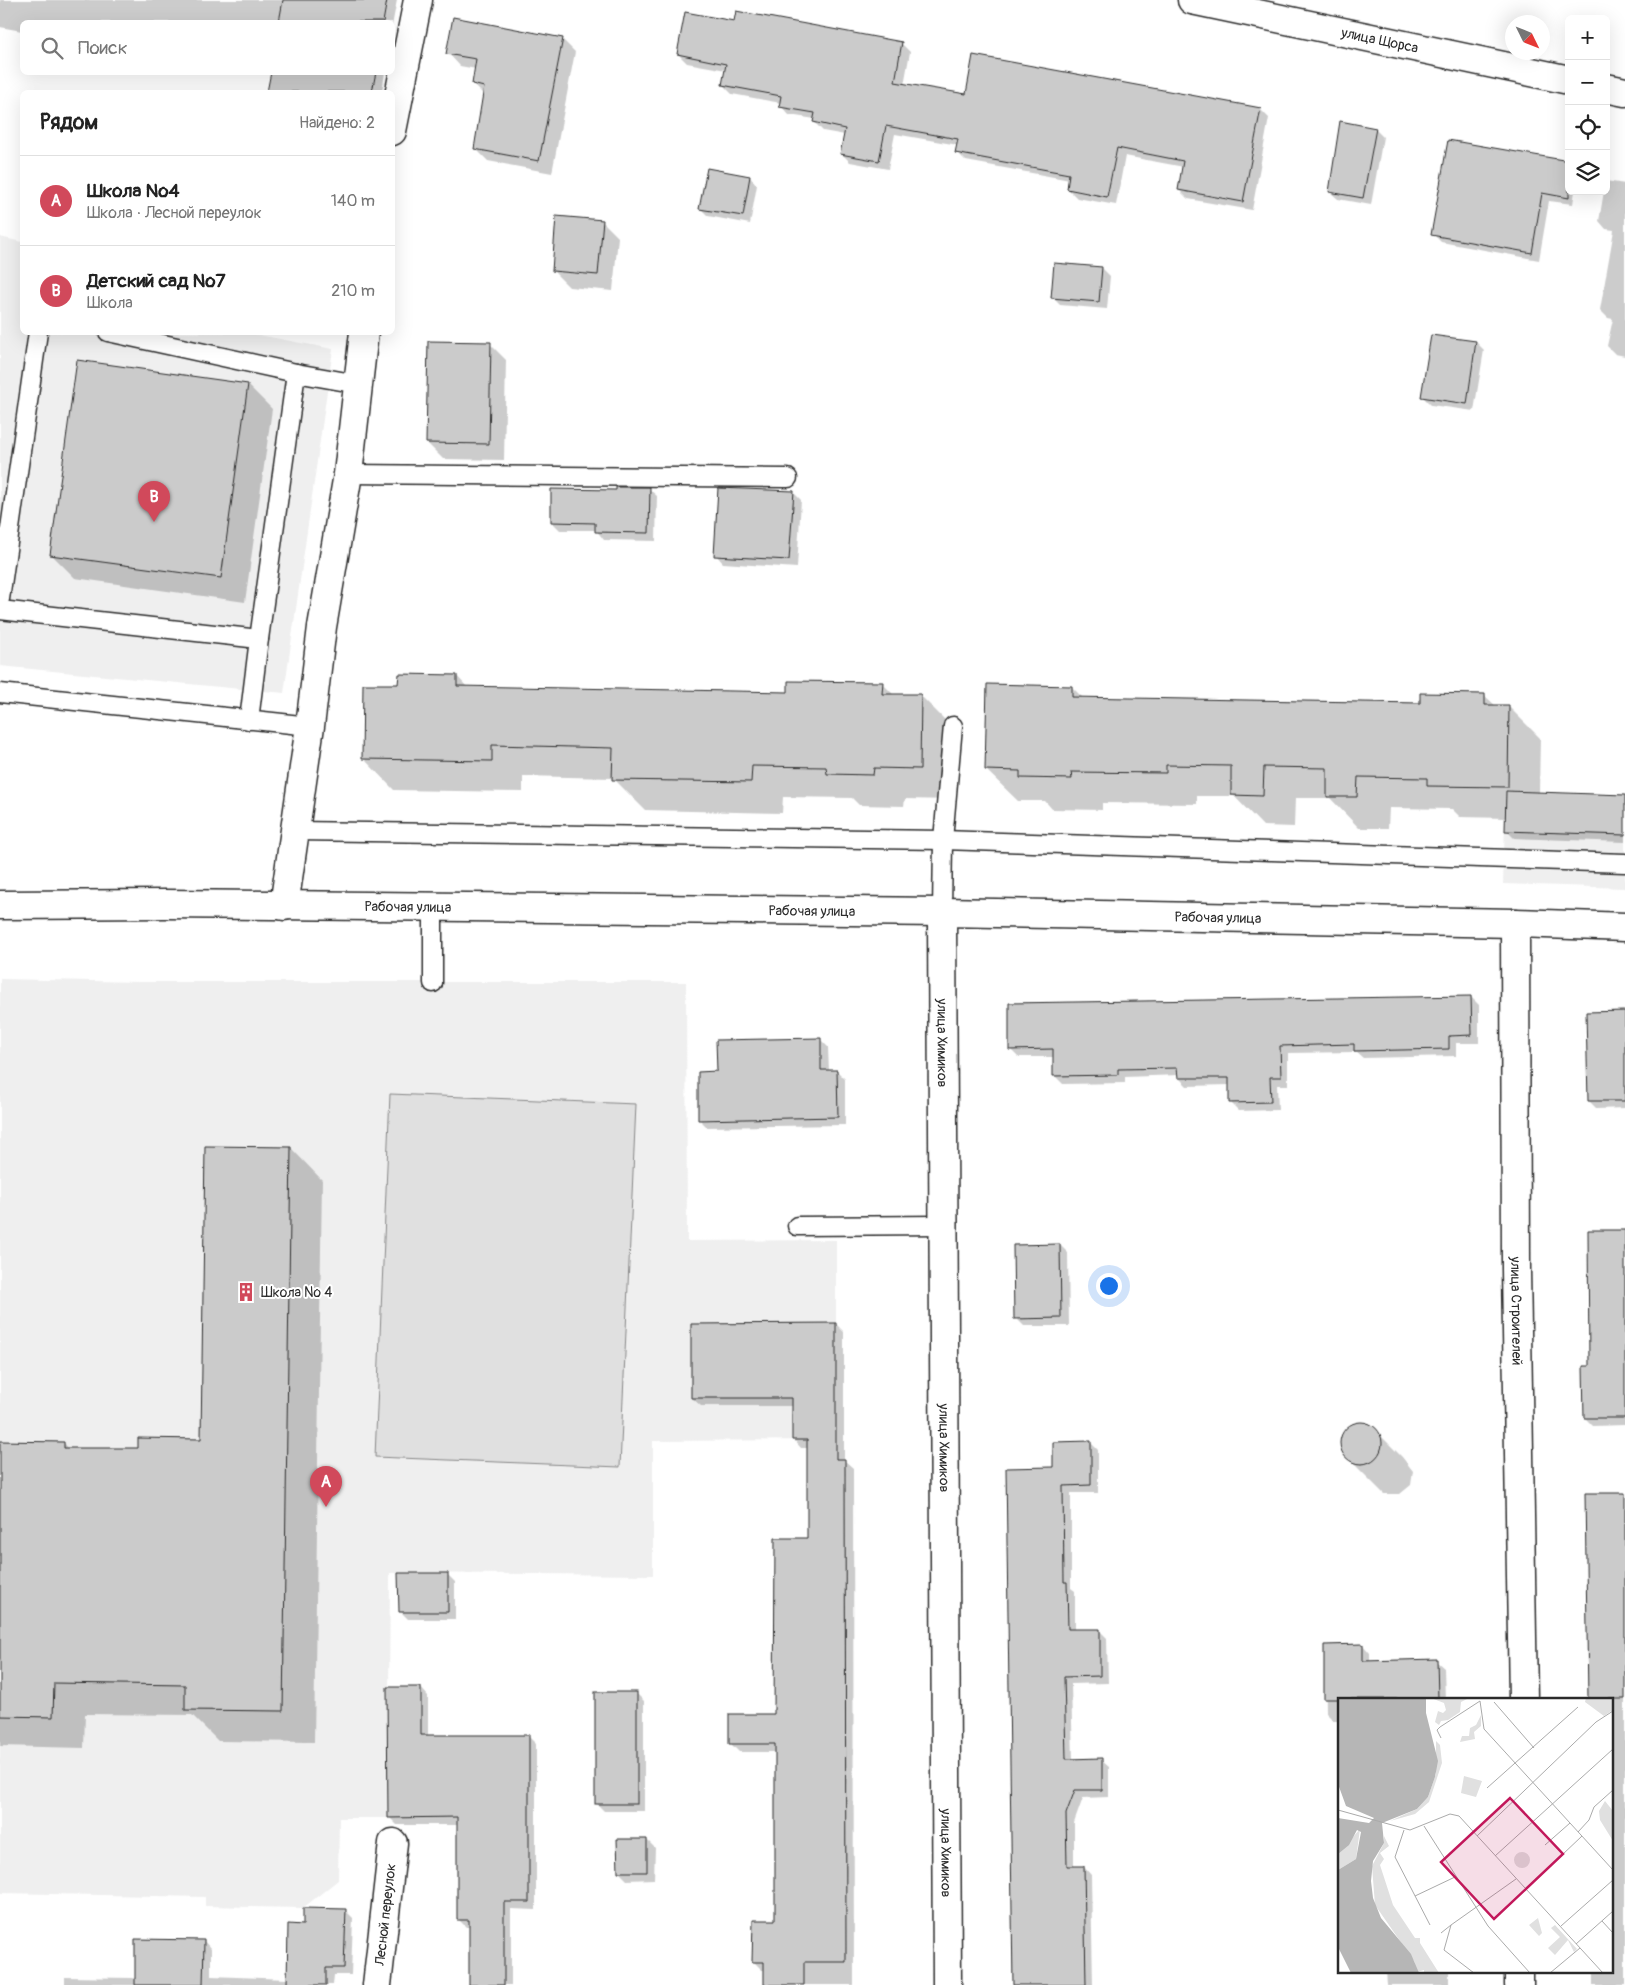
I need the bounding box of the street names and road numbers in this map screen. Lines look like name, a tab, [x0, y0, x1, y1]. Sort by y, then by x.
street label: улица Щорса	[1339, 24, 1420, 57]
street label: Рабочая улица	[365, 898, 451, 916]
street label: Рабочая улица	[768, 902, 855, 920]
street label: Рабочая улица	[1174, 908, 1261, 927]
street label: улица Химиков	[933, 998, 951, 1088]
street label: улица Строителей	[1507, 1256, 1526, 1366]
street label: улица Химиков	[935, 1403, 953, 1493]
street label: улица Химиков	[937, 1808, 955, 1898]
street label: Лесной переулок	[371, 1863, 400, 1967]

